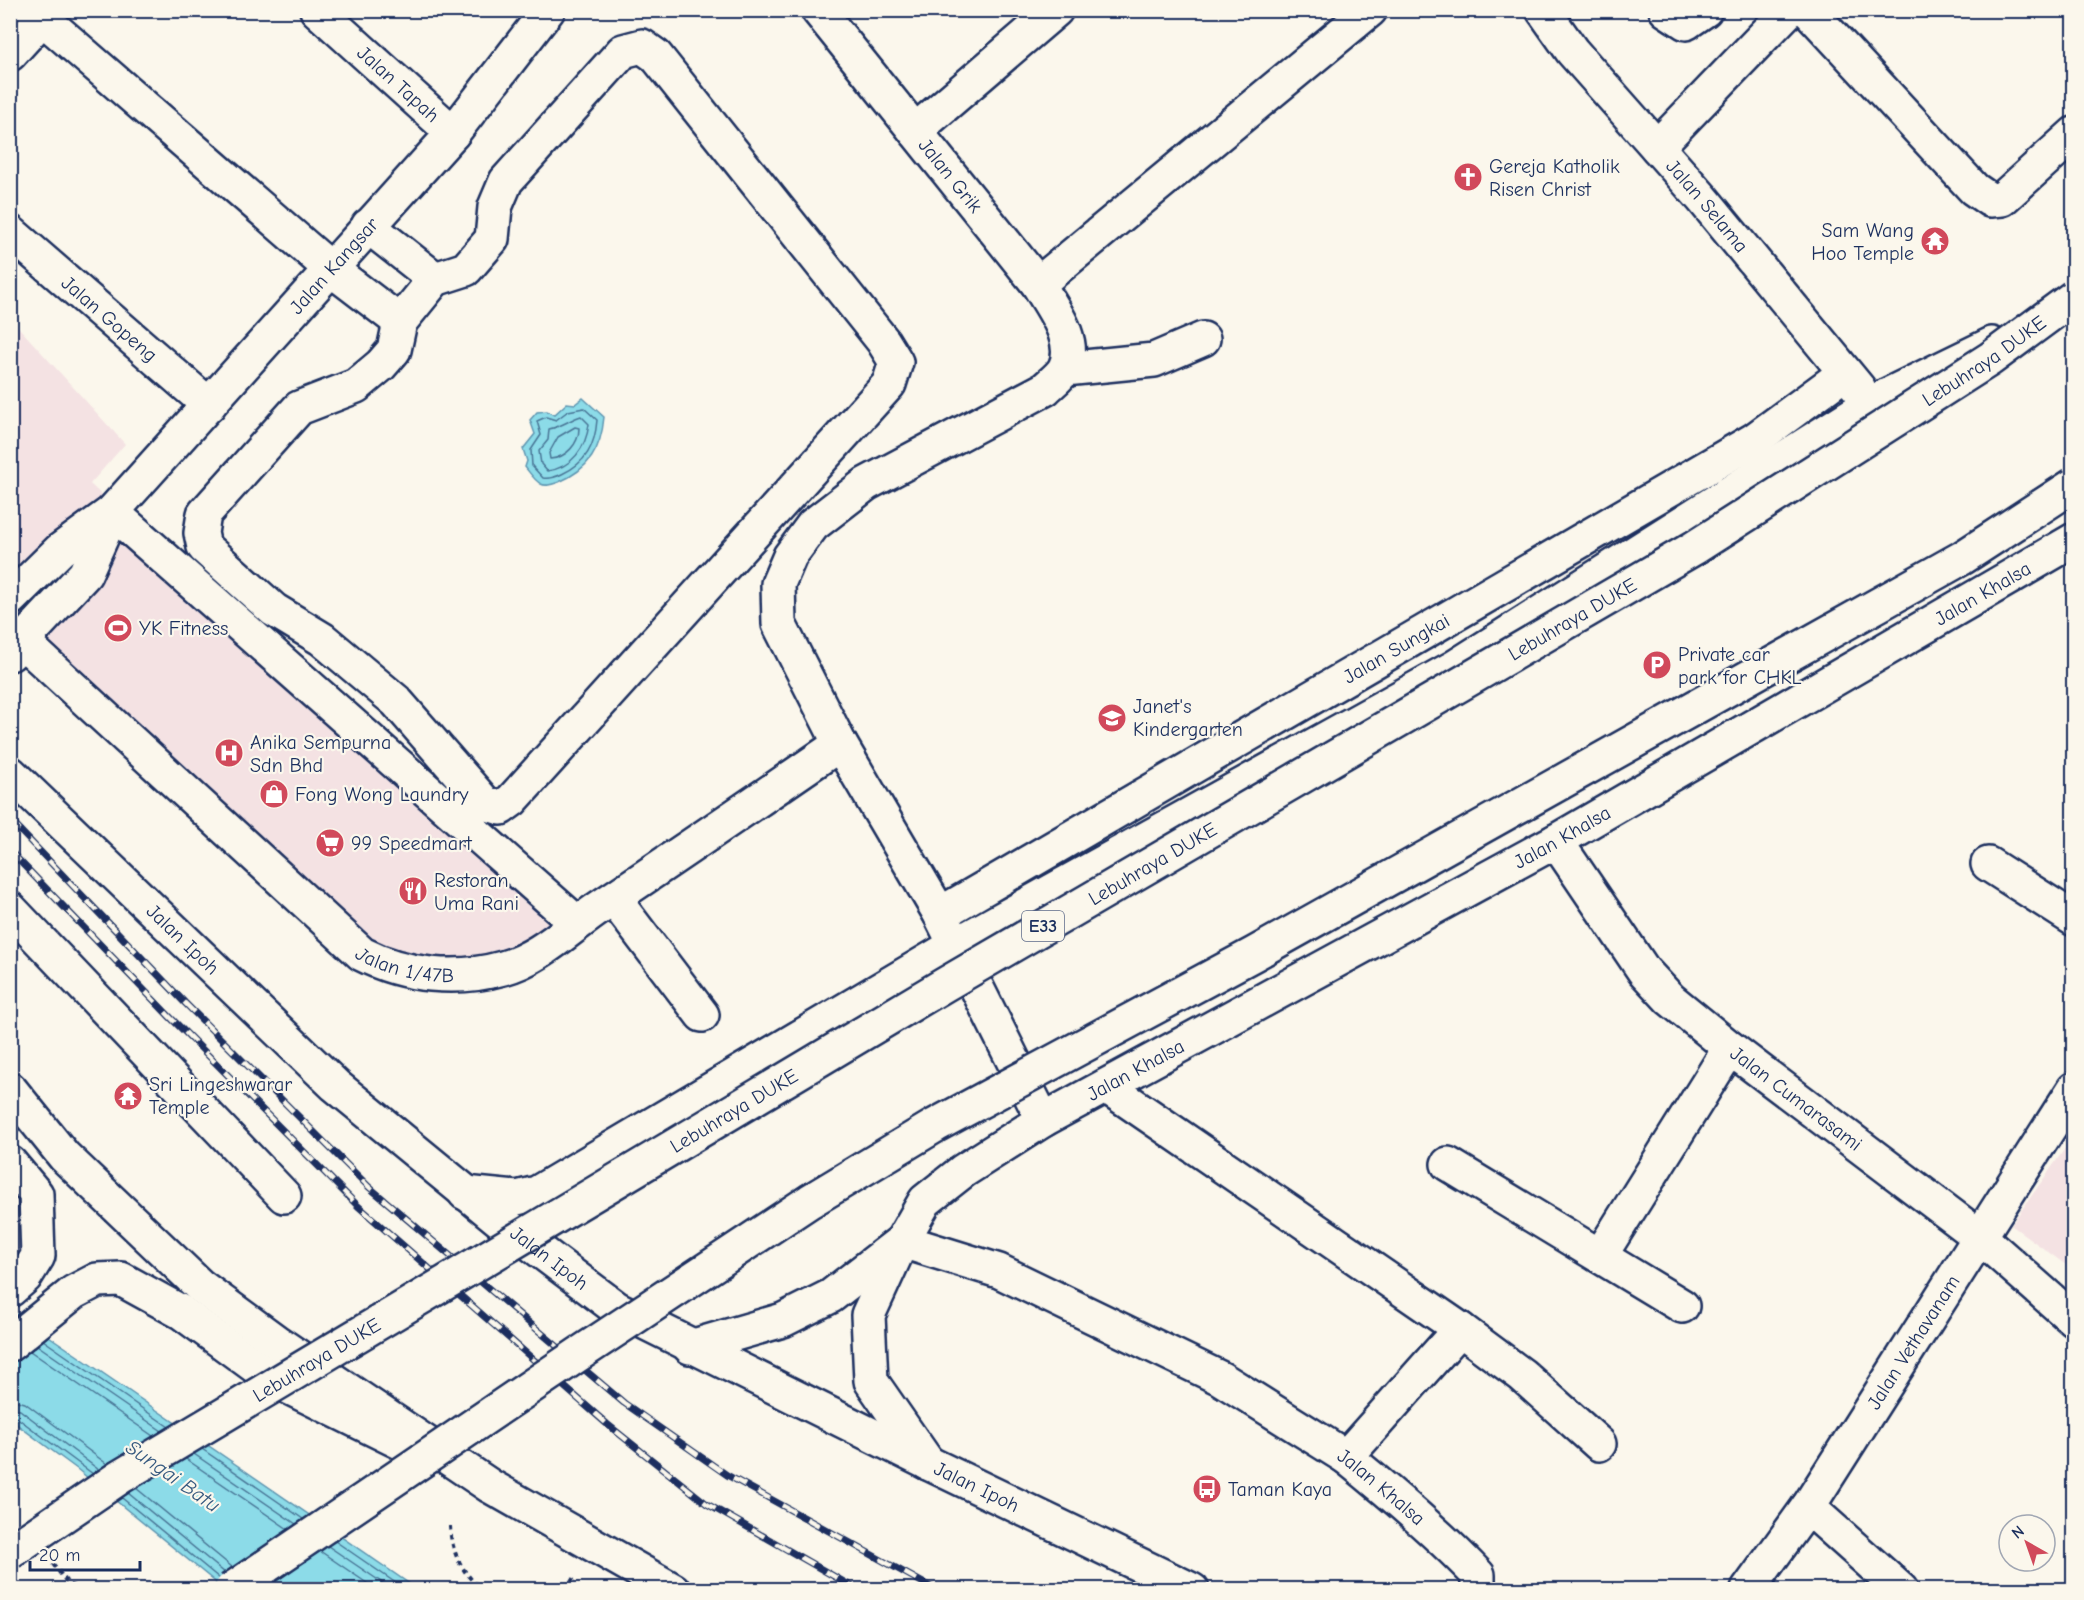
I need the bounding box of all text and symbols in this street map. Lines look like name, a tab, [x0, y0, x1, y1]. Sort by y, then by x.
street label: Jalan Tapah	[353, 41, 444, 127]
street label: Jalan Grik	[914, 134, 987, 218]
place label: Gereja Katholik Risen Christ	[1489, 155, 1620, 201]
street label: Jalan Selama	[1661, 155, 1753, 257]
church icon: Gereja Katholik Risen Christ	[1452, 161, 1484, 193]
street label: Jalan Kangsar	[285, 213, 383, 319]
place label: Sam Wang Hoo Temple	[1811, 219, 1914, 265]
temple icon: Sam Wang Hoo Temple	[1919, 225, 1951, 257]
street label: Jalan Gopeng	[57, 271, 162, 367]
street label: Lebuhraya DUKE	[1918, 311, 2050, 411]
street label: Jalan Khalsa	[1931, 557, 2035, 630]
street label: Lebuhraya DUKE	[1504, 573, 1641, 666]
street label: Jalan Sungkai	[1339, 609, 1454, 689]
sports icon: YK Fitness	[102, 612, 134, 644]
place label: YK Fitness	[139, 617, 228, 640]
place label: Private car park for CHKL	[1678, 643, 1802, 689]
parking icon: Private car park for CHKL	[1641, 649, 1673, 681]
place label: Janet's Kindergarten	[1133, 695, 1243, 741]
school or university icon: Janet's Kindergarten	[1096, 702, 1128, 734]
place label: Anika Sempurna Sdn Bhd	[250, 731, 391, 777]
hospital icon: Anika Sempurna Sdn Bhd	[213, 737, 245, 769]
shop icon: Fong Wong Laundry	[258, 778, 290, 810]
place label: Fong Wong Laundry	[295, 783, 469, 806]
street label: Jalan Khalsa	[1510, 801, 1615, 874]
street label: Lebuhraya DUKE	[1084, 818, 1221, 910]
supermarket icon: 99 Speedmart	[314, 827, 346, 859]
place label: 99 Speedmart	[351, 832, 473, 855]
place label: Restoran Uma Rani	[434, 869, 519, 915]
restaurant icon: Restoran Uma Rani	[397, 875, 429, 907]
street label: Jalan Ipoh	[142, 900, 224, 980]
road number: E33	[1022, 911, 1064, 941]
street label: Jalan 1/47B	[350, 943, 454, 987]
street label: Jalan Khalsa	[1083, 1034, 1188, 1106]
street label: Jalan Cumarasami	[1726, 1042, 1866, 1156]
street label: Lebuhraya DUKE	[666, 1064, 802, 1158]
place label: Sri Lingeshwarar Temple	[149, 1073, 292, 1119]
temple icon: Sri Lingeshwarar Temple	[112, 1080, 144, 1112]
street label: Jalan Ipoh	[506, 1221, 593, 1295]
street label: Jalan Vethavanam	[1862, 1271, 1965, 1414]
street label: Lebuhraya DUKE	[249, 1313, 385, 1407]
water label: Sungai Batu	[121, 1435, 225, 1517]
street label: Jalan Khalsa	[1333, 1444, 1430, 1530]
street label: Jalan Ipoh	[930, 1457, 1023, 1517]
bus stop icon: Taman Kaya	[1191, 1473, 1223, 1505]
place label: Taman Kaya	[1228, 1478, 1332, 1501]
north arrow	[1997, 1513, 2057, 1573]
text: N	[2008, 1522, 2028, 1543]
scale bar	[30, 1534, 140, 1572]
text: 20 m	[39, 1545, 80, 1566]

